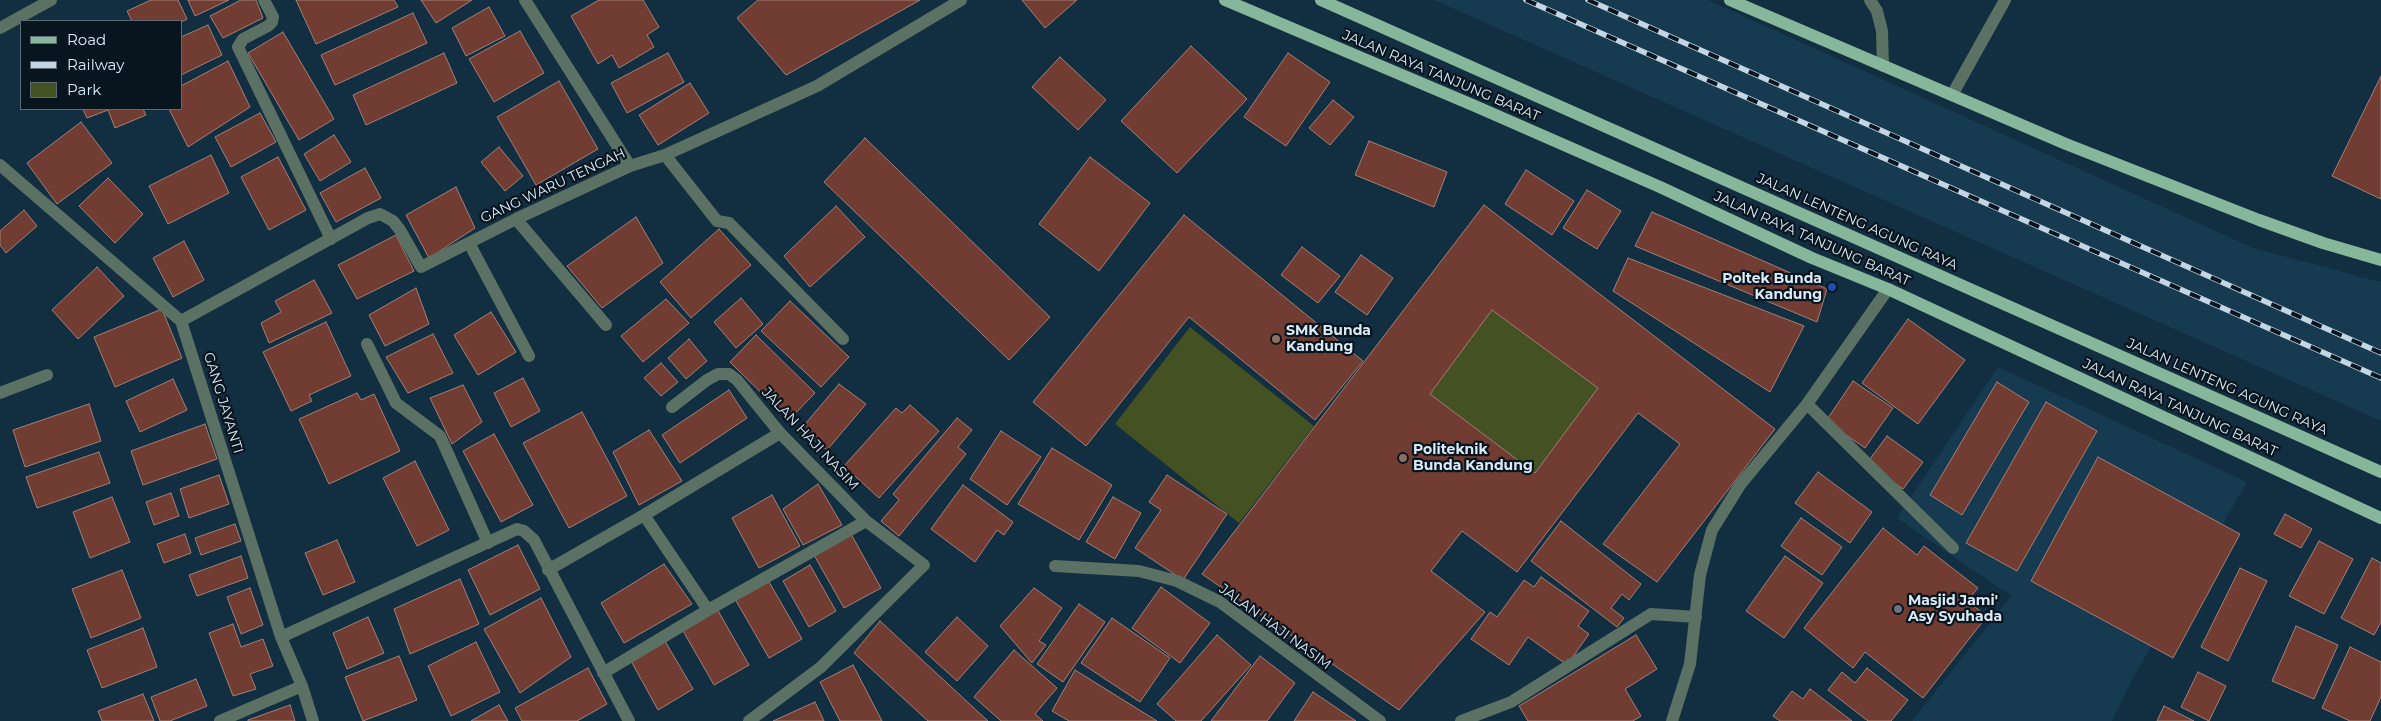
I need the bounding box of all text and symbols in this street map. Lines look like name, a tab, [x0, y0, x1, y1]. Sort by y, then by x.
legend	[20, 20, 182, 110]
street label: JALAN RAYA TANJUNG BARAT	[1340, 27, 1542, 125]
text: Road	[67, 30, 106, 49]
text: Railway	[67, 55, 124, 74]
text: Park	[67, 80, 101, 99]
street label: GANG WARU TENGAH	[478, 145, 628, 227]
street label: JALAN LENTENG AGUNG RAYA	[1754, 170, 1960, 274]
street label: JALAN RAYA TANJUNG BARAT	[1711, 188, 1913, 290]
place label: Poltek Bunda Kandung	[1722, 271, 1822, 304]
marker: Poltek Bunda Kandung	[1826, 281, 1838, 293]
place label: SMK Bunda Kandung	[1286, 323, 1371, 356]
marker: SMK Bunda Kandung	[1270, 333, 1282, 345]
street label: JALAN LENTENG AGUNG RAYA	[2124, 335, 2330, 439]
street label: GANG JAYANTI	[200, 350, 246, 456]
street label: JALAN RAYA TANJUNG BARAT	[2080, 355, 2280, 461]
street label: JALAN HAJI NASIM	[758, 384, 862, 494]
place label: Politeknik Bunda Kandung	[1413, 442, 1533, 474]
marker: Politeknik Bunda Kandung	[1397, 452, 1409, 464]
street label: JALAN HAJI NASIM	[1216, 581, 1334, 673]
place label: Masjid Jami' Asy Syuhada	[1908, 593, 2002, 626]
marker: Masjid Jami' Asy Syuhada	[1892, 603, 1904, 615]

